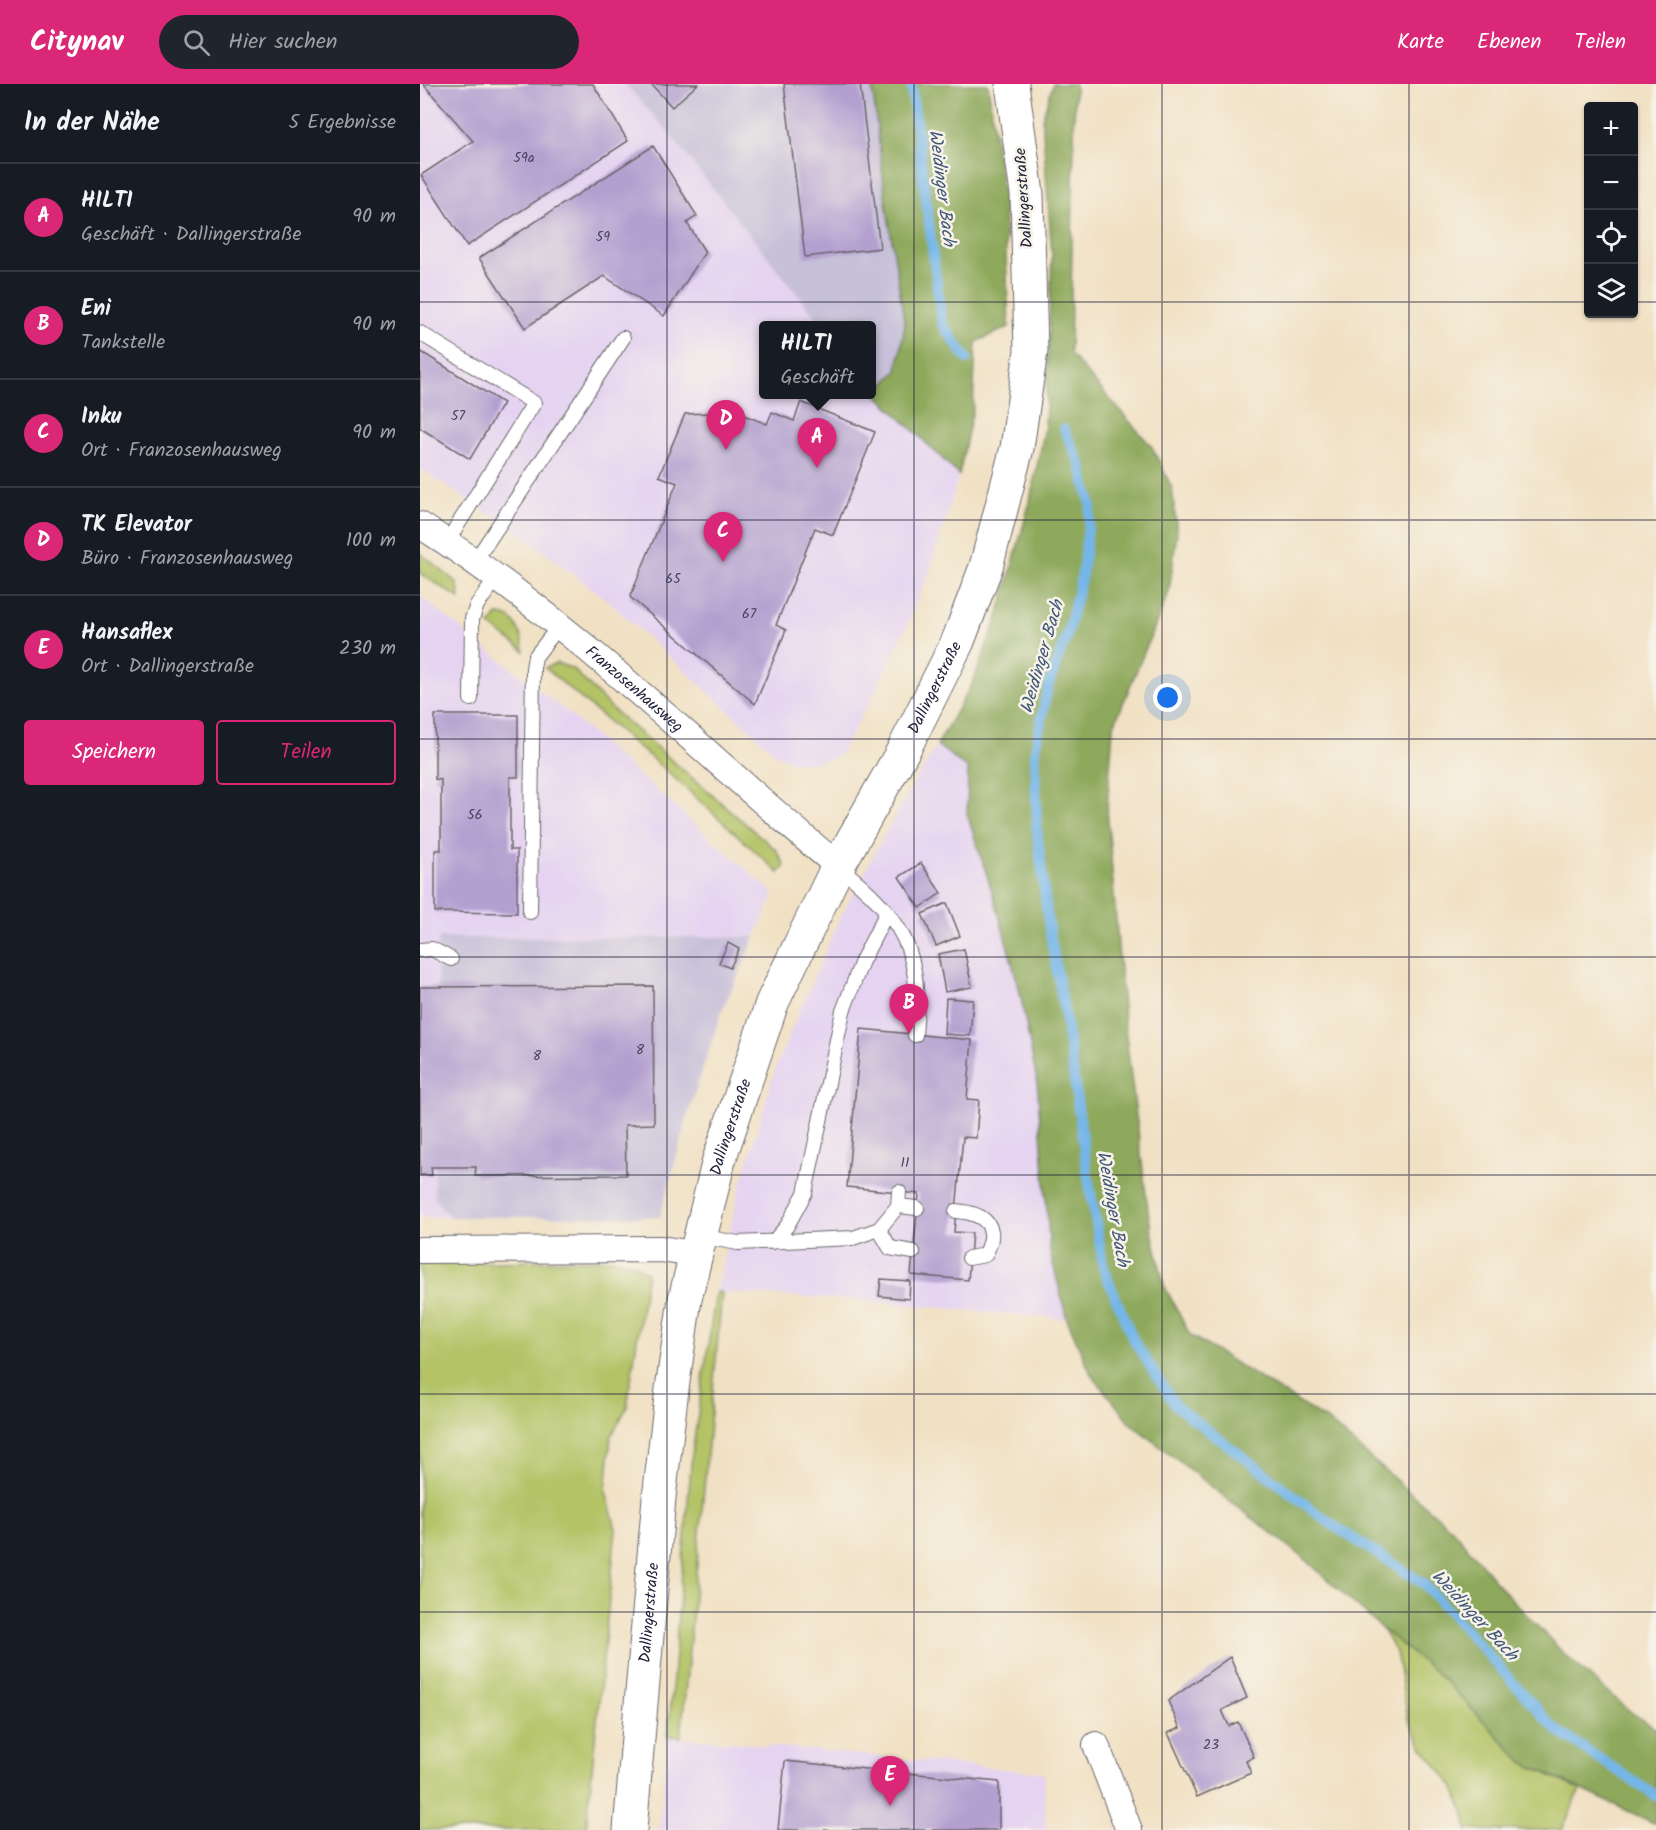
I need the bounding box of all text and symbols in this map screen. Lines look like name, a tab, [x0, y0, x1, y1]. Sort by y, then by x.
search box	[159, 15, 579, 69]
text: Citynav	[30, 20, 123, 65]
text: Hier suchen	[228, 25, 338, 60]
icon: search	[180, 26, 213, 59]
text: Karte	[1397, 26, 1444, 59]
text: Ebenen	[1477, 26, 1542, 59]
text: Teilen	[1575, 26, 1626, 59]
text: In der Nähe	[24, 102, 160, 144]
map controls	[1584, 102, 1638, 318]
button: +	[1584, 102, 1638, 156]
text: 5 Ergebnisse	[288, 107, 396, 139]
water label: Weidinger Bach	[919, 128, 963, 249]
house number: 59a	[514, 147, 534, 169]
street label: Dallingerstraße	[1008, 147, 1040, 249]
button: −	[1584, 156, 1638, 210]
text: HILTI	[81, 184, 133, 219]
text: A	[37, 201, 50, 233]
text: 90 m	[352, 201, 396, 233]
button: locate	[1584, 210, 1638, 264]
text: Geschäft · Dallingerstraße	[81, 219, 301, 251]
house number: 59	[596, 226, 610, 248]
button: layers	[1584, 264, 1638, 318]
text: Eni	[81, 292, 111, 327]
text: B	[37, 309, 50, 341]
text: 90 m	[352, 309, 396, 341]
popup	[759, 321, 876, 399]
text: Tankstelle	[81, 327, 165, 359]
text: HILTI	[780, 327, 832, 362]
text: Geschäft	[780, 362, 855, 394]
text: Inku	[81, 400, 122, 435]
pin: D	[706, 400, 746, 450]
house number: 57	[451, 405, 466, 427]
text: C	[37, 417, 50, 449]
text: 90 m	[352, 417, 396, 449]
pin: A	[798, 418, 836, 468]
text: Ort · Franzosenhausweg	[81, 435, 282, 467]
text: TK Elevator	[81, 508, 192, 543]
pin: C	[704, 512, 742, 562]
text: D	[37, 525, 50, 557]
text: 100 m	[346, 525, 396, 557]
text: Büro · Franzosenhausweg	[81, 543, 293, 575]
house number: 65	[665, 568, 682, 590]
water label: Weidinger Bach	[1013, 596, 1073, 717]
house number: 67	[742, 603, 757, 625]
text: Hansaflex	[81, 616, 173, 651]
text: E	[38, 633, 49, 665]
text: 230 m	[339, 633, 396, 665]
street label: Dallingerstraße	[901, 637, 968, 738]
street label: Franzosenhausweg	[580, 639, 689, 738]
text: Ort · Dallingerstraße	[81, 651, 254, 683]
your location	[1153, 683, 1182, 712]
button: Speichern	[24, 720, 204, 785]
button: Teilen	[216, 720, 396, 785]
house number: 56	[467, 804, 483, 826]
pin: B	[890, 984, 928, 1034]
house number: 8	[636, 1039, 645, 1061]
house number: 8	[533, 1045, 542, 1067]
street label: Dallingerstraße	[703, 1075, 758, 1178]
water label: Weidinger Bach	[1088, 1149, 1137, 1270]
house number: 11	[901, 1152, 909, 1174]
street label: Dallingerstraße	[632, 1562, 666, 1664]
water label: Weidinger Bach	[1424, 1563, 1525, 1670]
house number: 23	[1203, 1734, 1219, 1756]
pin: E	[870, 1756, 910, 1806]

